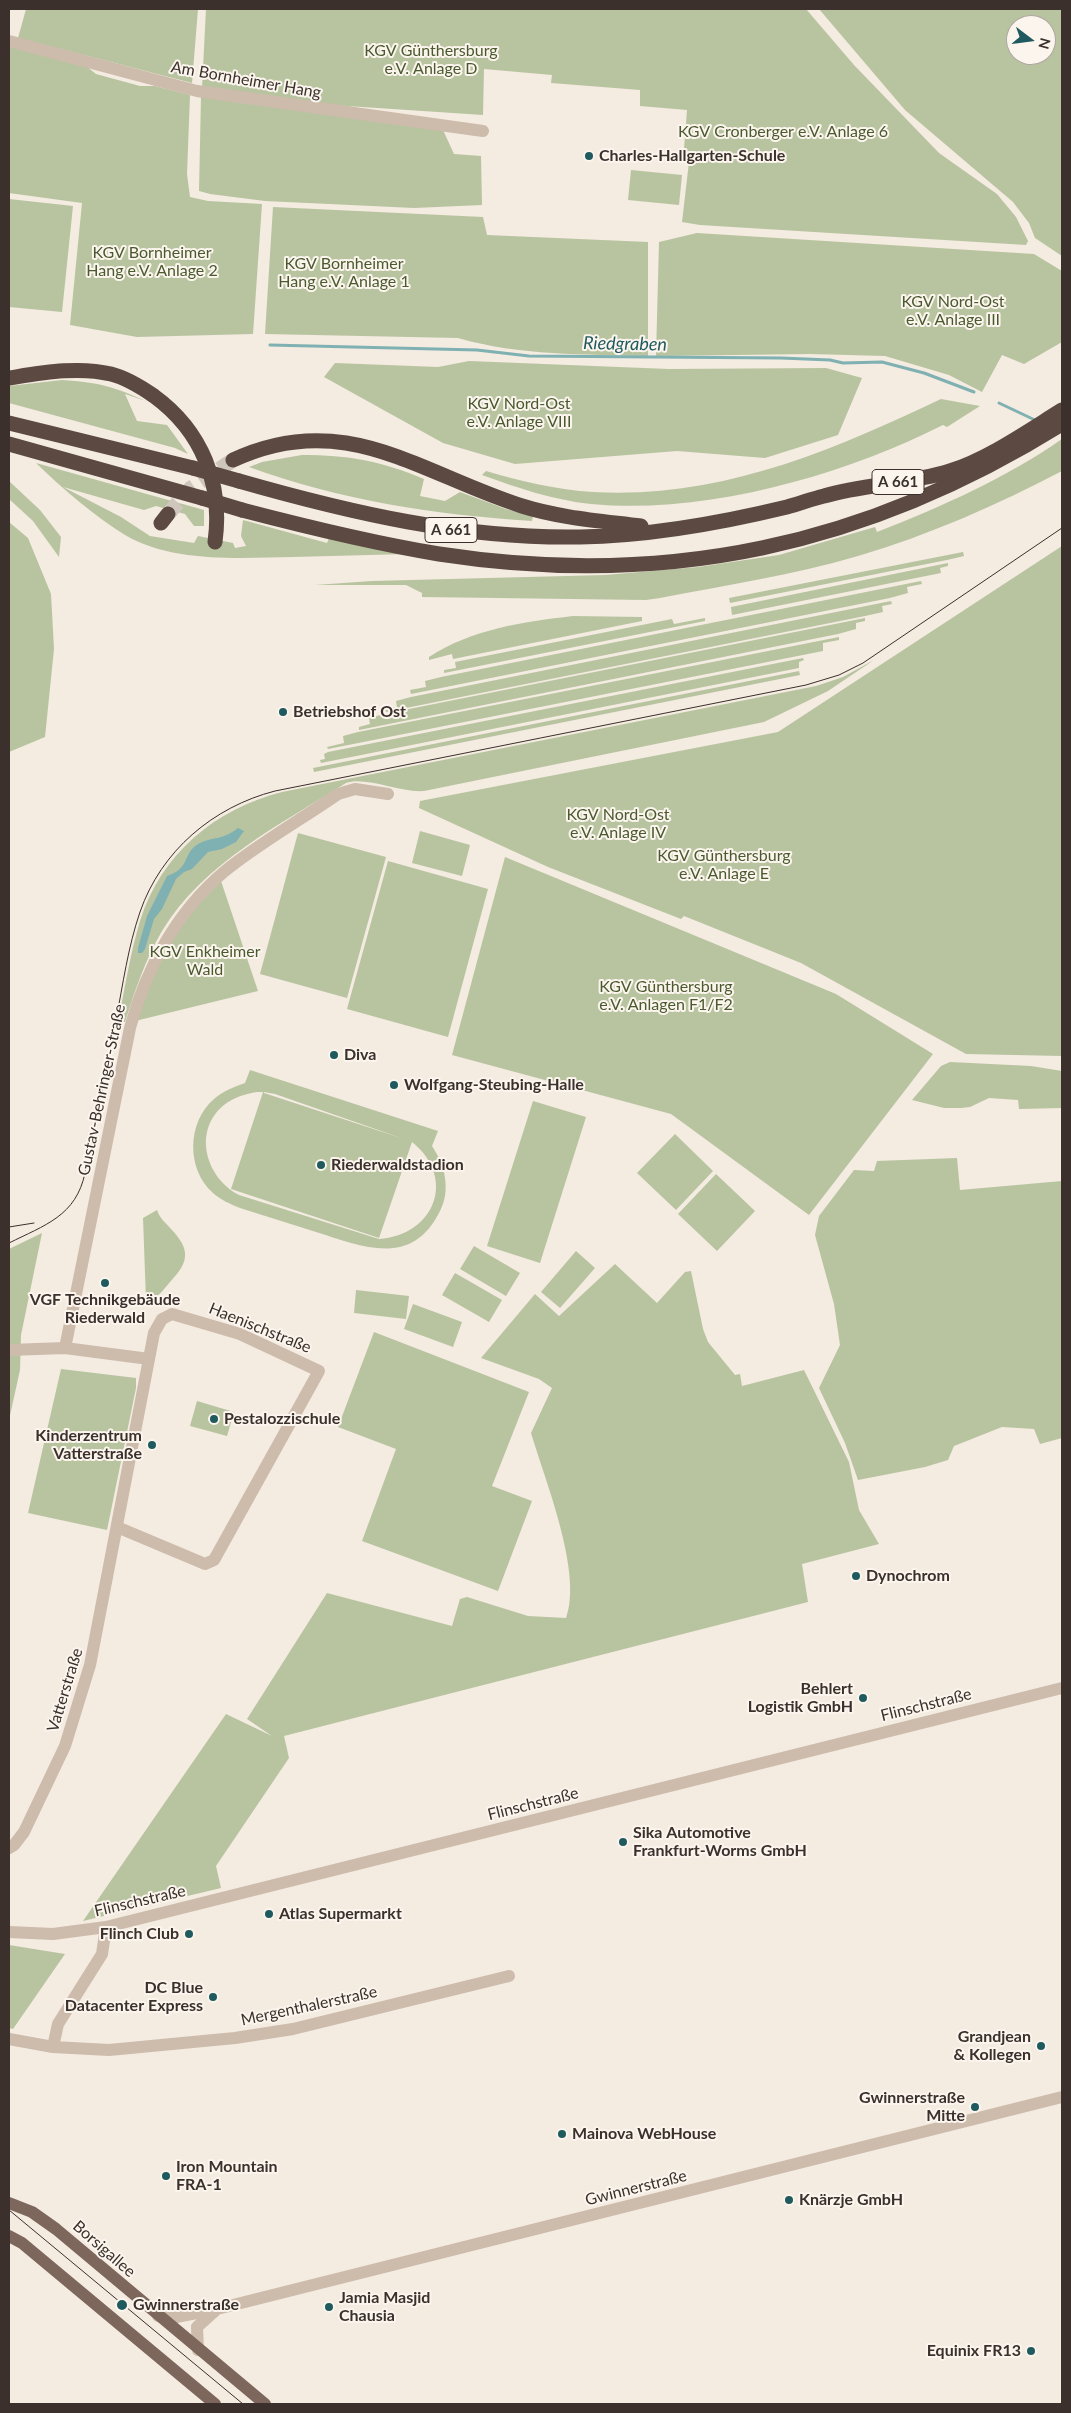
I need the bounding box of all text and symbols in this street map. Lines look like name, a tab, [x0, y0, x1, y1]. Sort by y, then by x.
north arrow	[1006, 15, 1056, 65]
text: N	[1035, 36, 1055, 51]
park label: KGV Günthersburg e.V. Anlage D	[364, 41, 498, 79]
street label: Am Bornheimer Hang	[169, 57, 323, 103]
park label: KGV Cronberger e.V. Anlage 6	[678, 122, 888, 142]
place label: Charles-Hallgarten-Schule	[599, 146, 785, 166]
marker: Charles-Hallgarten-Schule	[583, 150, 595, 162]
park label: KGV Bornheimer Hang e.V. Anlage 2	[86, 243, 218, 281]
park label: KGV Bornheimer Hang e.V. Anlage 1	[278, 254, 410, 292]
park label: KGV Nord-Ost e.V. Anlage III	[901, 292, 1005, 330]
water label: Riedgraben	[583, 332, 667, 356]
park label: KGV Nord-Ost e.V. Anlage VIII	[466, 394, 572, 432]
road number: A 661	[872, 470, 924, 494]
road number: A 661	[425, 518, 477, 542]
place label: Betriebshof Ost	[293, 702, 406, 722]
marker: Betriebshof Ost	[277, 706, 289, 718]
park label: KGV Nord-Ost e.V. Anlage IV	[566, 805, 670, 843]
park label: KGV Günthersburg e.V. Anlage E	[657, 846, 791, 884]
park label: KGV Enkheimer Wald	[149, 942, 261, 980]
park label: KGV Günthersburg e.V. Anlagen F1/F2	[599, 977, 733, 1015]
street label: Gustav-Behringer-Straße	[74, 1003, 130, 1177]
place label: Diva	[344, 1045, 376, 1065]
marker: Diva	[328, 1049, 340, 1061]
place label: Wolfgang-Steubing-Halle	[404, 1075, 584, 1095]
marker: Wolfgang-Steubing-Halle	[388, 1079, 400, 1091]
place label: Riederwaldstadion	[331, 1155, 464, 1175]
marker: Riederwaldstadion	[315, 1159, 327, 1171]
marker: VGF Technikgebäude Riederwald	[99, 1277, 111, 1289]
place label: VGF Technikgebäude Riederwald	[30, 1290, 180, 1328]
street label: Haenischstraße	[206, 1299, 314, 1357]
place label: Pestalozzischule	[224, 1409, 340, 1429]
marker: Pestalozzischule	[208, 1413, 220, 1425]
place label: Kinderzentrum Vatterstraße	[35, 1426, 142, 1464]
marker: Kinderzentrum Vatterstraße	[146, 1439, 158, 1451]
place label: Dynochrom	[866, 1566, 950, 1586]
marker: Dynochrom	[850, 1570, 862, 1582]
street label: Vatterstraße	[43, 1646, 87, 1734]
place label: Behlert Logistik GmbH	[748, 1679, 853, 1717]
street label: Flinschstraße	[879, 1684, 973, 1726]
marker: Behlert Logistik GmbH	[857, 1692, 869, 1704]
street label: Flinschstraße	[486, 1783, 580, 1825]
place label: Sika Automotive Frankfurt-Worms GmbH	[633, 1823, 807, 1861]
marker: Sika Automotive Frankfurt-Worms GmbH	[617, 1836, 629, 1848]
street label: Flinschstraße	[93, 1881, 187, 1921]
place label: Atlas Supermarkt	[279, 1904, 402, 1924]
marker: Atlas Supermarkt	[263, 1908, 275, 1920]
place label: Flinch Club	[100, 1924, 179, 1944]
marker: Flinch Club	[183, 1928, 195, 1940]
place label: DC Blue Datacenter Express	[65, 1978, 203, 2016]
street label: Mergenthalerstraße	[239, 1982, 379, 2030]
marker: DC Blue Datacenter Express	[207, 1991, 219, 2003]
place label: Grandjean & Kollegen	[954, 2027, 1031, 2065]
marker: Grandjean & Kollegen	[1035, 2040, 1047, 2052]
place label: Gwinnerstraße Mitte	[859, 2088, 965, 2126]
marker: Gwinnerstraße Mitte	[969, 2101, 981, 2113]
place label: Mainova WebHouse	[572, 2124, 716, 2144]
marker: Mainova WebHouse	[556, 2128, 568, 2140]
place label: Iron Mountain FRA-1	[176, 2157, 278, 2195]
street label: Gwinnerstraße	[583, 2166, 689, 2210]
marker: Iron Mountain FRA-1	[160, 2170, 172, 2182]
place label: Knärzje GmbH	[799, 2190, 903, 2210]
marker: Knärzje GmbH	[783, 2194, 795, 2206]
street label: Borsigallee	[69, 2217, 139, 2281]
place label: Jamia Masjid Chausia	[339, 2288, 430, 2326]
place label: Gwinnerstraße	[133, 2295, 239, 2315]
marker: Gwinnerstraße	[115, 2298, 129, 2312]
marker: Jamia Masjid Chausia	[323, 2301, 335, 2313]
place label: Equinix FR13	[927, 2341, 1021, 2361]
marker: Equinix FR13	[1025, 2345, 1037, 2357]

